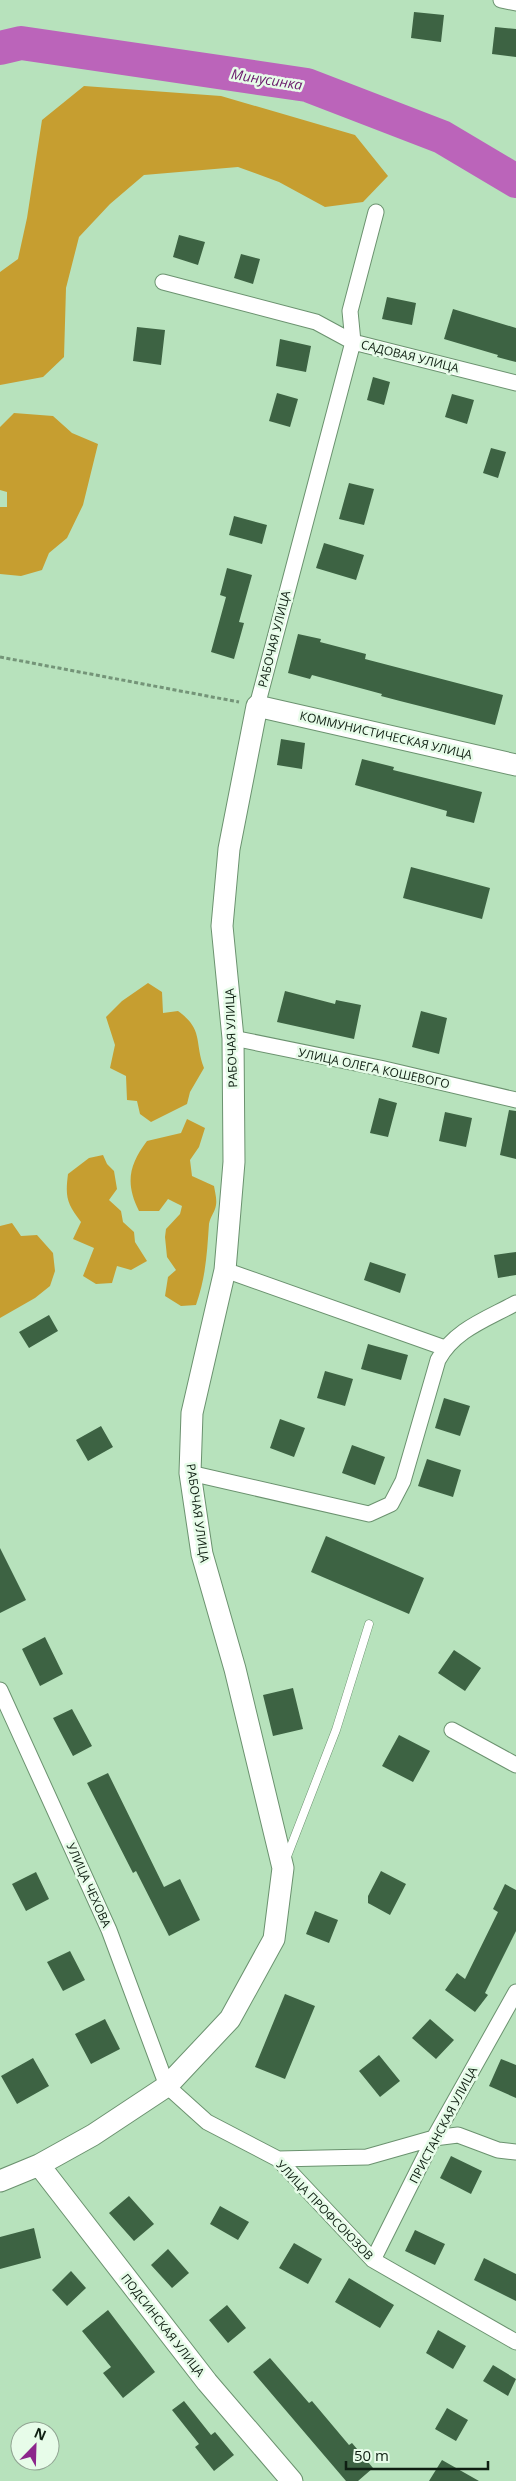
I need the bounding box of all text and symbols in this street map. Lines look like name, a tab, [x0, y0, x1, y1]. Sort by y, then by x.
water label: Минусинка	[230, 64, 304, 94]
street label: САДОВАЯ УЛИЦА	[359, 336, 461, 376]
street label: РАБОЧАЯ УЛИЦА	[254, 588, 294, 689]
street label: КОММУНИСТИЧЕСКАЯ УЛИЦА	[298, 707, 474, 763]
street label: РАБОЧАЯ УЛИЦА	[221, 988, 241, 1088]
street label: УЛИЦА ОЛЕГА КОШЕВОГО	[297, 1044, 451, 1092]
street label: РАБОЧАЯ УЛИЦА	[183, 1463, 213, 1564]
street label: УЛИЦА ЧЕХОВА	[63, 1840, 115, 1930]
street label: ПРИСТАНСКАЯ УЛИЦА	[405, 2063, 481, 2186]
street label: УЛИЦА ПРОФСОЮЗОВ	[273, 2156, 377, 2264]
street label: ПОДСИНСКАЯ УЛИЦА	[117, 2270, 209, 2380]
north arrow	[10, 2421, 60, 2471]
text: N	[31, 2423, 49, 2445]
scale bar	[346, 2438, 488, 2470]
text: 50 m	[354, 2445, 389, 2465]

